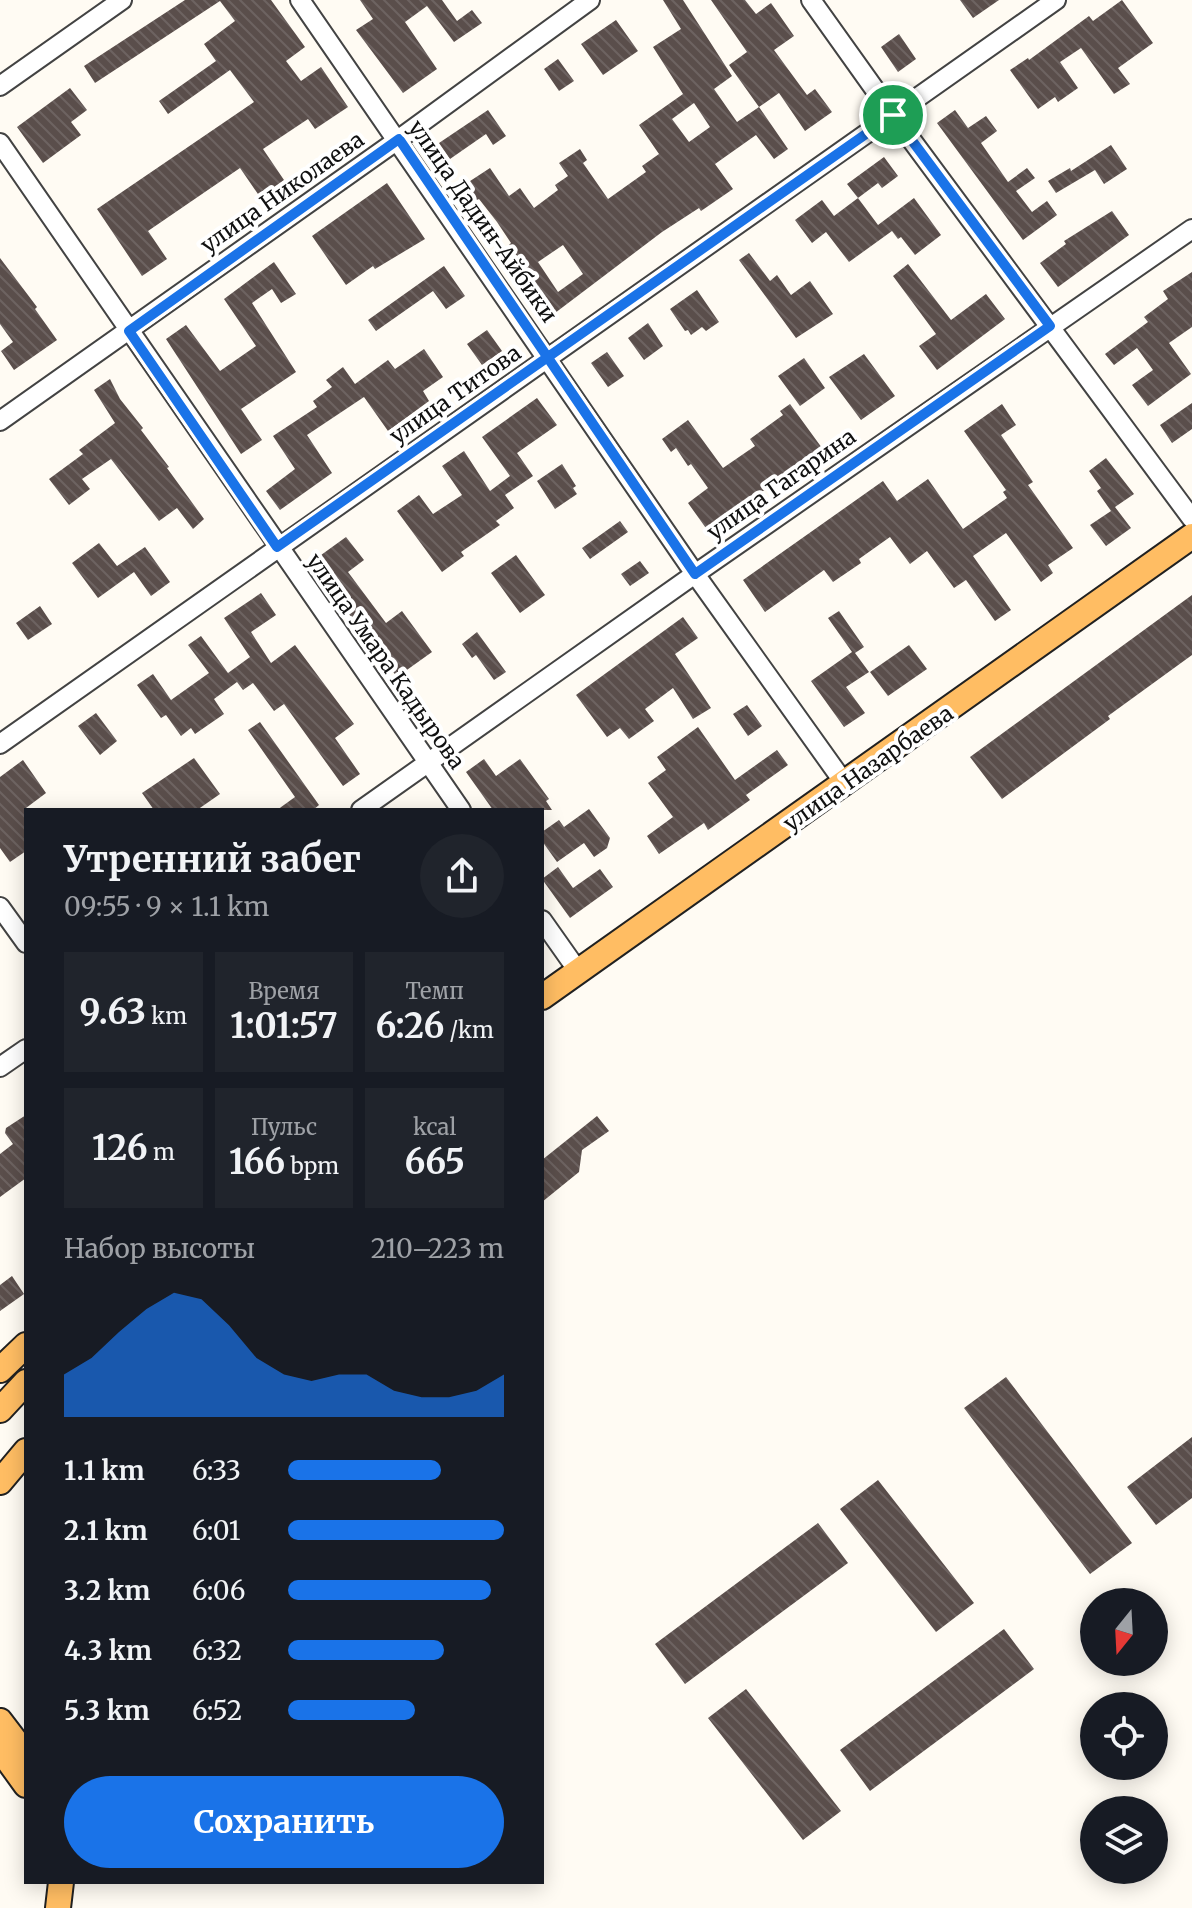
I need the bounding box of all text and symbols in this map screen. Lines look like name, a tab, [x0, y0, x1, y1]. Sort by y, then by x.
pin	[859, 81, 927, 149]
icon: arrive	[871, 93, 915, 137]
street label: улица Дадин-Айбики	[402, 114, 564, 328]
street label: улица Николаева	[195, 125, 369, 259]
street label: улица Титова	[384, 338, 526, 450]
street label: улица Гагарина	[701, 422, 861, 546]
street label: улица Умара Кадырова	[301, 548, 471, 775]
street label: улица Назарбаева	[778, 699, 959, 837]
button: share	[420, 834, 504, 918]
text: Утренний забег	[64, 837, 361, 882]
text: 09:55 · 9 × 1.1 km	[64, 890, 269, 923]
text: Время	[248, 977, 320, 1005]
text: Темп	[405, 977, 464, 1005]
text: 9.63	[80, 991, 146, 1033]
text: km	[146, 1002, 187, 1030]
text: 1:01:57	[230, 1005, 338, 1047]
text: 6:26	[375, 1005, 444, 1047]
text: /km	[444, 1016, 494, 1044]
text: Пульс	[251, 1113, 317, 1141]
text: kcal	[413, 1113, 456, 1141]
text: 126	[92, 1127, 148, 1169]
text: m	[148, 1138, 175, 1166]
text: 166	[229, 1141, 285, 1183]
text: 665	[404, 1141, 465, 1183]
text: bpm	[285, 1152, 339, 1180]
text: Набор высоты	[64, 1232, 255, 1265]
text: 210–223 m	[371, 1232, 504, 1265]
text: 1.1 km	[64, 1454, 145, 1487]
text: 6:33	[192, 1454, 241, 1487]
text: 2.1 km	[64, 1514, 148, 1547]
text: 6:01	[192, 1514, 240, 1547]
text: 3.2 km	[64, 1574, 150, 1607]
text: 6:06	[192, 1574, 245, 1607]
north arrow	[1080, 1588, 1168, 1676]
map controls	[1080, 1588, 1168, 1884]
text: 4.3 km	[64, 1634, 152, 1667]
text: 6:32	[192, 1634, 242, 1667]
button: locate	[1080, 1692, 1168, 1780]
text: 5.3 km	[64, 1694, 150, 1727]
text: 6:52	[192, 1694, 242, 1727]
button: Сохранить	[64, 1776, 504, 1868]
button: layers	[1080, 1796, 1168, 1884]

